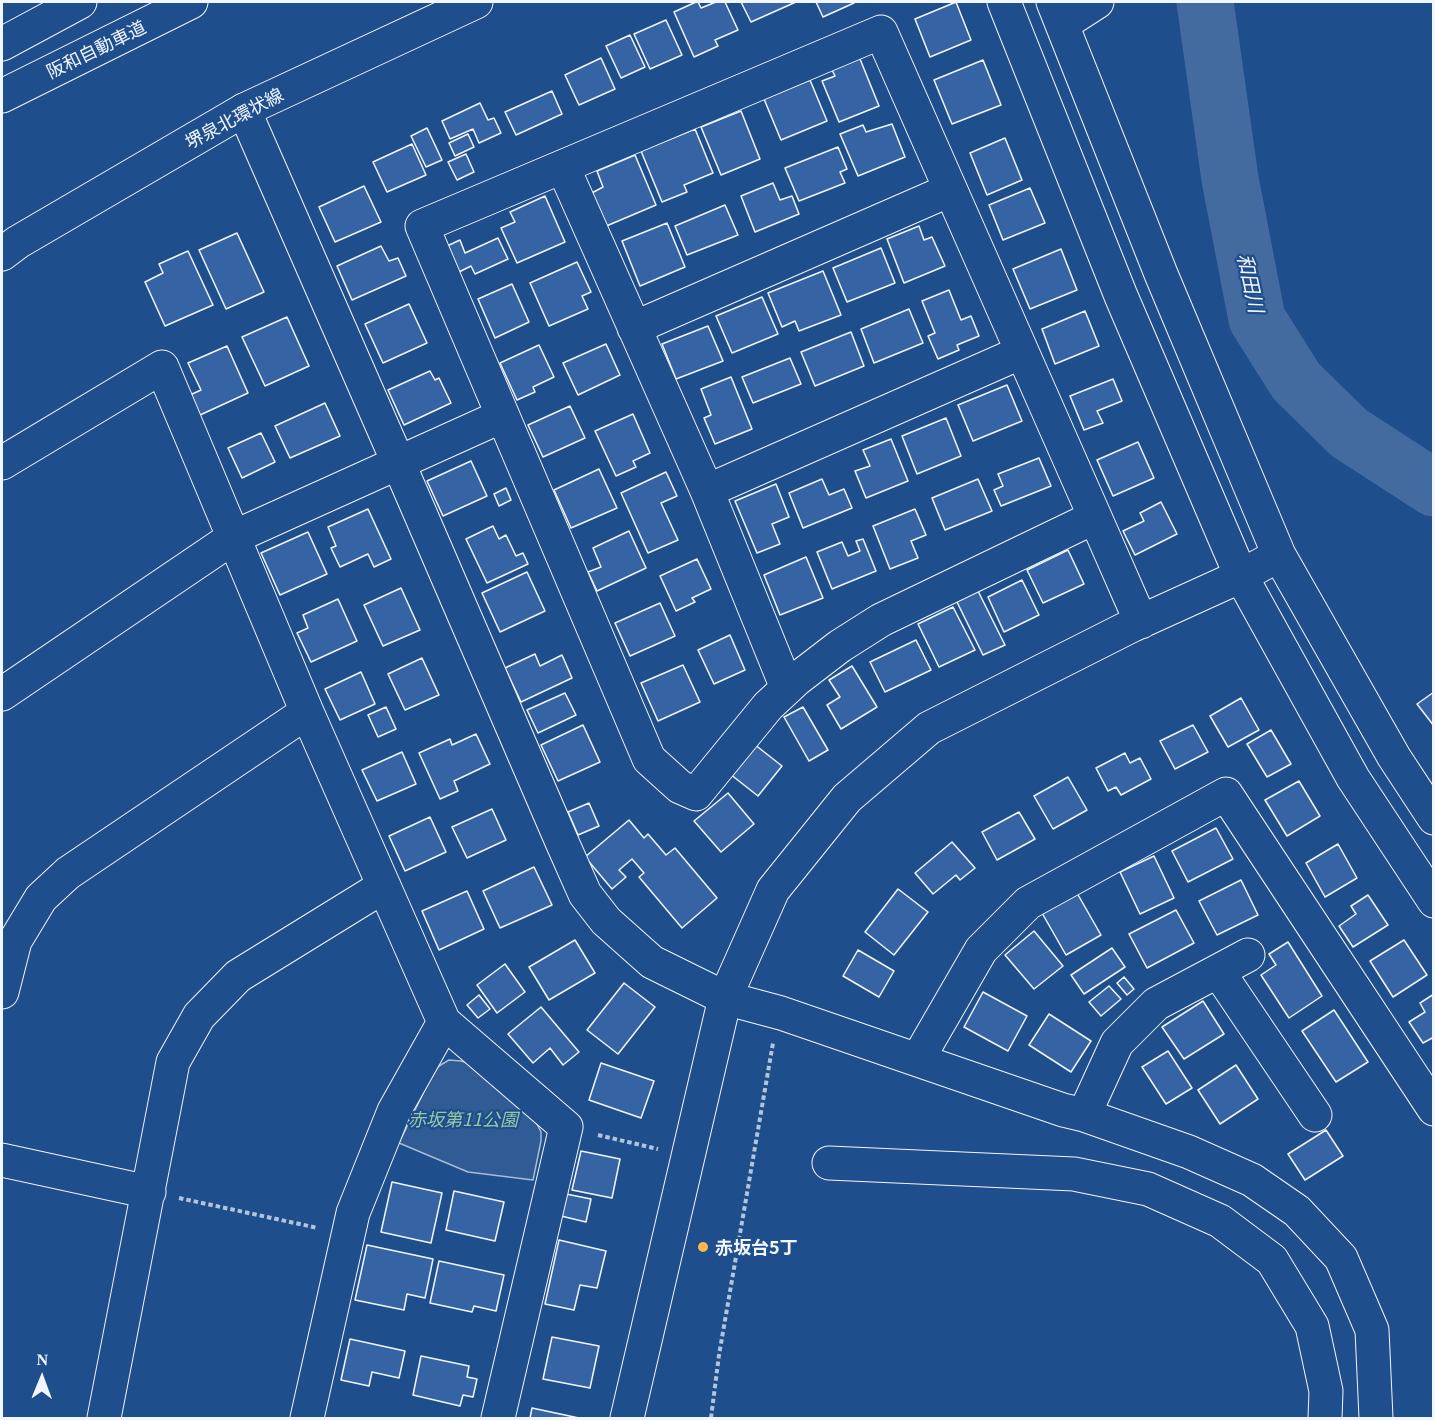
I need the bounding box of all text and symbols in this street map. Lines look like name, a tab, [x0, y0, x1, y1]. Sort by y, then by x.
street label: 阪和自動車道	[43, 16, 149, 82]
street label: 堺泉北環状線	[181, 83, 287, 153]
water label: 和田川	[1233, 251, 1269, 315]
park label: 赤坂第11公園	[408, 1108, 518, 1130]
place label: 赤坂台5丁	[715, 1236, 798, 1258]
marker: 赤坂台5丁	[696, 1240, 710, 1254]
north arrow	[12, 1348, 72, 1408]
text: N	[36, 1351, 48, 1368]

